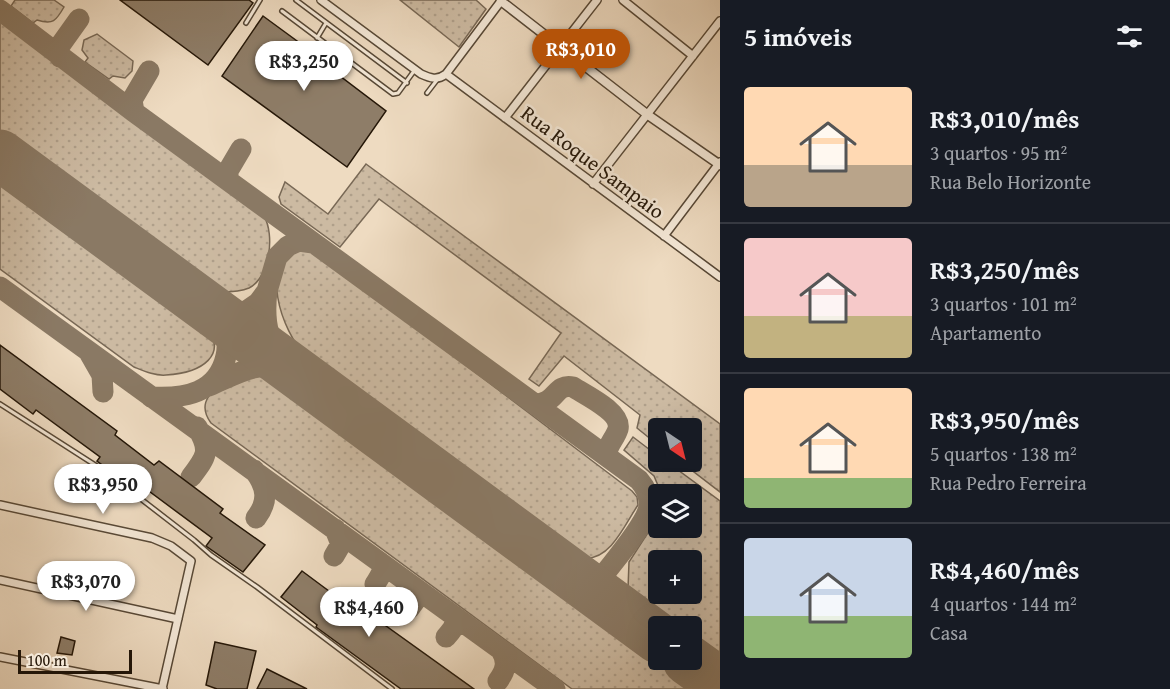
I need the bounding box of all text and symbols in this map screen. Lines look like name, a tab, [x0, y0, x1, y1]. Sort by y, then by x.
text: 5 imóveis	[744, 17, 852, 56]
icon: filters	[1113, 20, 1146, 53]
pin: R$3,010	[526, 29, 636, 80]
text: R$3,010	[546, 34, 616, 63]
pin: R$3,250	[249, 41, 359, 92]
text: R$3,250	[269, 46, 339, 75]
street label: Rua Roque Sampaio	[515, 98, 671, 226]
text: R$3,010/mês	[930, 99, 1079, 138]
icon: home	[792, 111, 864, 183]
text: 3 quartos · 95 m²	[930, 138, 1067, 167]
text: Rua Belo Horizonte	[930, 167, 1091, 196]
text: R$3,250/mês	[930, 250, 1079, 289]
icon: home	[792, 262, 864, 334]
text: 3 quartos · 101 m²	[930, 289, 1077, 318]
text: Apartamento	[930, 318, 1041, 347]
text: R$3,950/mês	[930, 400, 1079, 439]
icon: home	[792, 412, 864, 484]
north arrow	[648, 418, 702, 472]
map controls	[648, 418, 702, 670]
text: 5 quartos · 138 m²	[930, 439, 1077, 468]
pin: R$3,950	[48, 464, 158, 515]
text: Rua Pedro Ferreira	[930, 468, 1087, 497]
text: R$3,950	[68, 469, 138, 498]
button: layers	[648, 484, 702, 538]
button: +	[648, 550, 702, 604]
text: R$4,460/mês	[930, 550, 1079, 589]
pin: R$3,070	[31, 561, 141, 612]
icon: home	[792, 562, 864, 634]
text: R$3,070	[51, 566, 121, 595]
pin: R$4,460	[314, 587, 424, 638]
text: 4 quartos · 144 m²	[930, 589, 1077, 618]
text: R$4,460	[334, 592, 404, 621]
button: −	[648, 616, 702, 670]
text: Casa	[930, 618, 968, 647]
scale bar	[18, 647, 132, 674]
text: 100 m	[27, 648, 67, 672]

